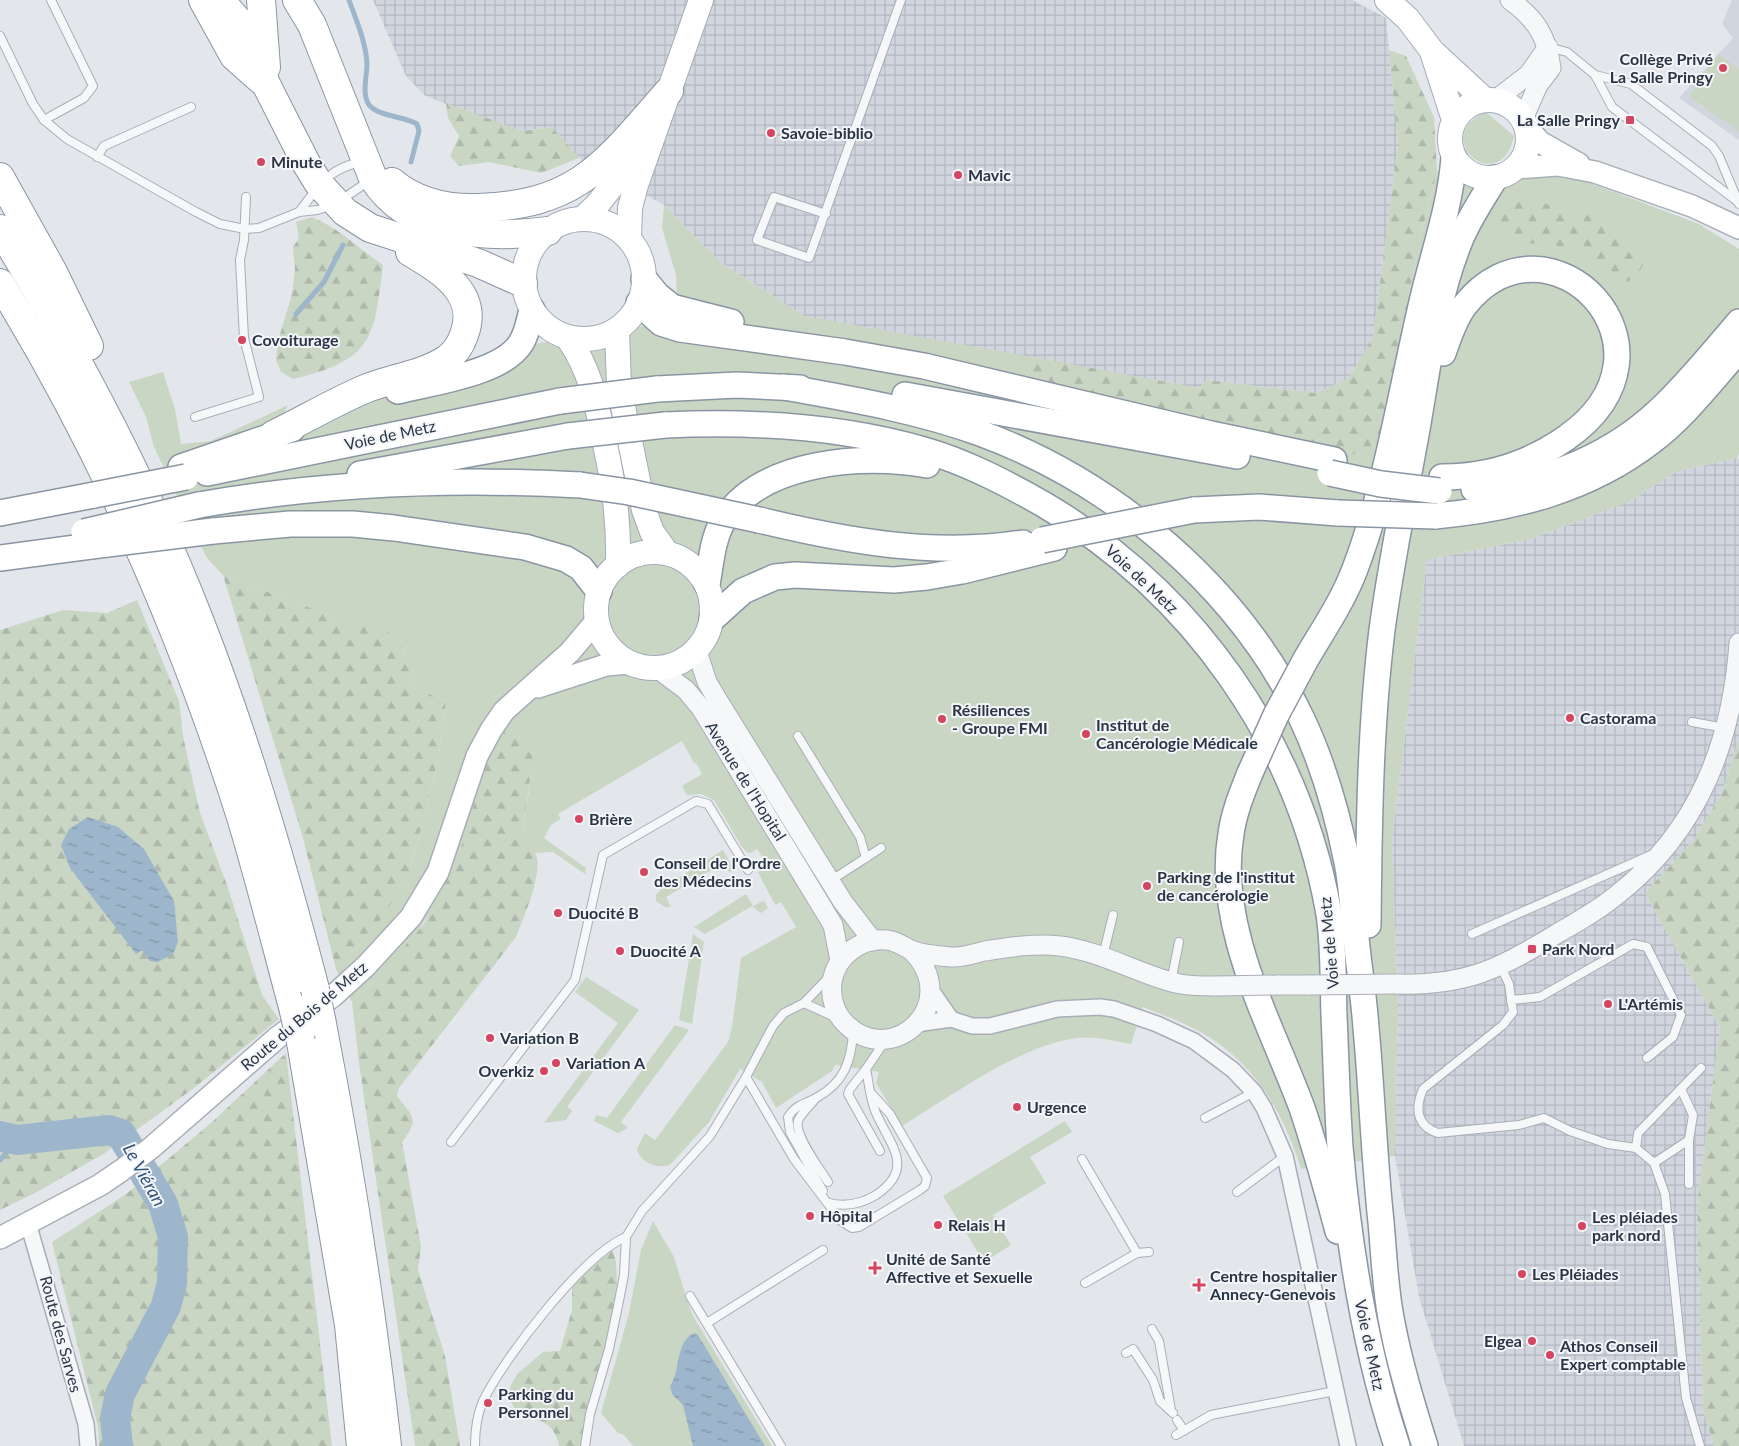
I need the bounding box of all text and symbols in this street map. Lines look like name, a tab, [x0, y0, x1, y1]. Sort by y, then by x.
place label: Collège Privé La Salle Pringy	[1610, 49, 1714, 86]
marker: Collège Privé La Salle Pringy	[1717, 62, 1729, 74]
place label: La Salle Pringy	[1517, 110, 1621, 129]
marker: La Salle Pringy	[1624, 114, 1636, 126]
place label: Savoie-biblio	[781, 123, 873, 142]
marker: Savoie-biblio	[765, 127, 777, 139]
place label: Minute	[271, 152, 323, 171]
marker: Minute	[255, 156, 267, 168]
place label: Mavic	[968, 165, 1011, 184]
marker: Mavic	[952, 169, 964, 181]
place label: Covoiturage	[252, 330, 339, 349]
marker: Covoiturage	[236, 334, 248, 346]
street label: Voie de Metz	[343, 416, 437, 453]
street label: Voie de Metz	[1102, 540, 1183, 617]
place label: Résiliences - Groupe FMI	[952, 700, 1048, 737]
place label: Castorama	[1580, 708, 1656, 727]
marker: Castorama	[1564, 712, 1576, 724]
marker: Résiliences - Groupe FMI	[936, 713, 948, 725]
place label: Institut de Cancérologie Médicale	[1096, 715, 1258, 752]
street label: Avenue de l'Hopital	[702, 718, 791, 844]
marker: Institut de Cancérologie Médicale	[1080, 728, 1092, 740]
place label: Brière	[589, 809, 633, 828]
marker: Brière	[573, 813, 585, 825]
place label: Conseil de l'Ordre des Médecins	[654, 853, 781, 890]
marker: Conseil de l'Ordre des Médecins	[638, 866, 650, 878]
place label: Parking de l'institut de cancérologie	[1157, 867, 1295, 904]
marker: Parking de l'institut de cancérologie	[1141, 880, 1153, 892]
street label: Voie de Metz	[1315, 896, 1342, 990]
place label: Duocité B	[568, 903, 639, 922]
marker: Duocité B	[552, 907, 564, 919]
place label: Park Nord	[1542, 939, 1614, 958]
place label: Duocité A	[630, 941, 702, 960]
marker: Park Nord	[1526, 943, 1538, 955]
marker: Duocité A	[614, 945, 626, 957]
street label: Route du Bois de Metz	[237, 957, 371, 1074]
place label: L'Artémis	[1618, 994, 1683, 1013]
marker: L'Artémis	[1602, 998, 1614, 1010]
place label: Variation B	[499, 1028, 579, 1047]
marker: Variation B	[484, 1032, 496, 1044]
place label: Variation A	[565, 1053, 646, 1072]
marker: Variation A	[550, 1057, 562, 1069]
place label: Overkiz	[478, 1061, 534, 1080]
marker: Overkiz	[538, 1065, 550, 1077]
place label: Urgence	[1027, 1097, 1087, 1116]
marker: Urgence	[1011, 1101, 1023, 1113]
water label: Le Viéran	[119, 1139, 171, 1210]
place label: Hôpital	[820, 1206, 872, 1225]
place label: Les pléiades park nord	[1592, 1207, 1678, 1244]
marker: Hôpital	[804, 1210, 816, 1222]
place label: Relais H	[948, 1215, 1006, 1234]
marker: Relais H	[932, 1219, 944, 1231]
marker: Les pléiades park nord	[1576, 1220, 1588, 1232]
place label: Unité de Santé Affective et Sexuelle	[885, 1249, 1033, 1286]
marker: Unité de Santé Affective et Sexuelle	[868, 1261, 882, 1275]
place label: Les Pléiades	[1532, 1264, 1619, 1283]
place label: Centre hospitalier Annecy-Genevois	[1209, 1266, 1337, 1303]
marker: Les Pléiades	[1516, 1268, 1528, 1280]
street label: Route des Sarves	[37, 1273, 86, 1394]
marker: Centre hospitalier Annecy-Genevois	[1192, 1278, 1206, 1292]
street label: Voie de Metz	[1352, 1298, 1389, 1392]
place label: Elgea	[1484, 1331, 1522, 1350]
marker: Elgea	[1526, 1335, 1538, 1347]
place label: Athos Conseil Expert comptable	[1559, 1336, 1686, 1373]
marker: Athos Conseil Expert comptable	[1544, 1349, 1556, 1361]
place label: Parking du Personnel	[498, 1384, 574, 1421]
marker: Parking du Personnel	[482, 1397, 494, 1409]

